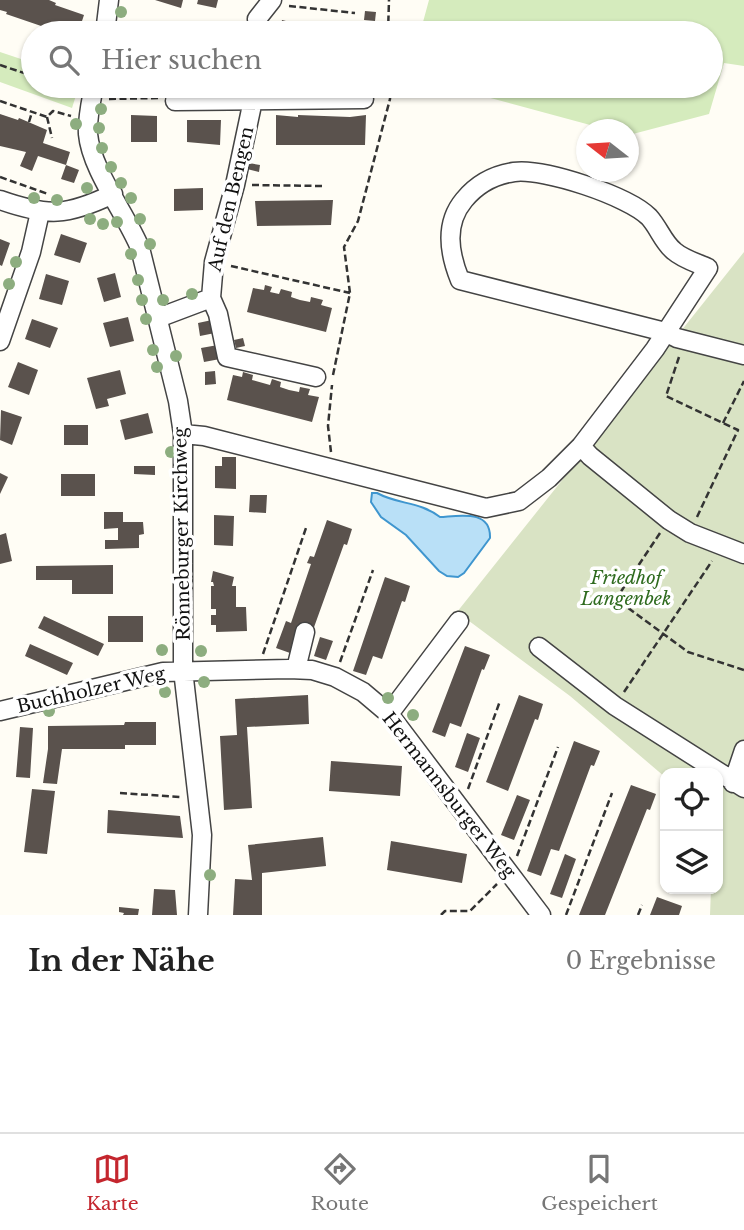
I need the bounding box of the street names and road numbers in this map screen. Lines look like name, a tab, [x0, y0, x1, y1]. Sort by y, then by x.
street label: Auf den Bengen	[203, 124, 258, 275]
street label: Rönneburger Kirchweg	[169, 427, 195, 641]
street label: Buchholzer Weg	[15, 662, 168, 718]
street label: Hermannsburger Weg	[377, 708, 521, 882]

